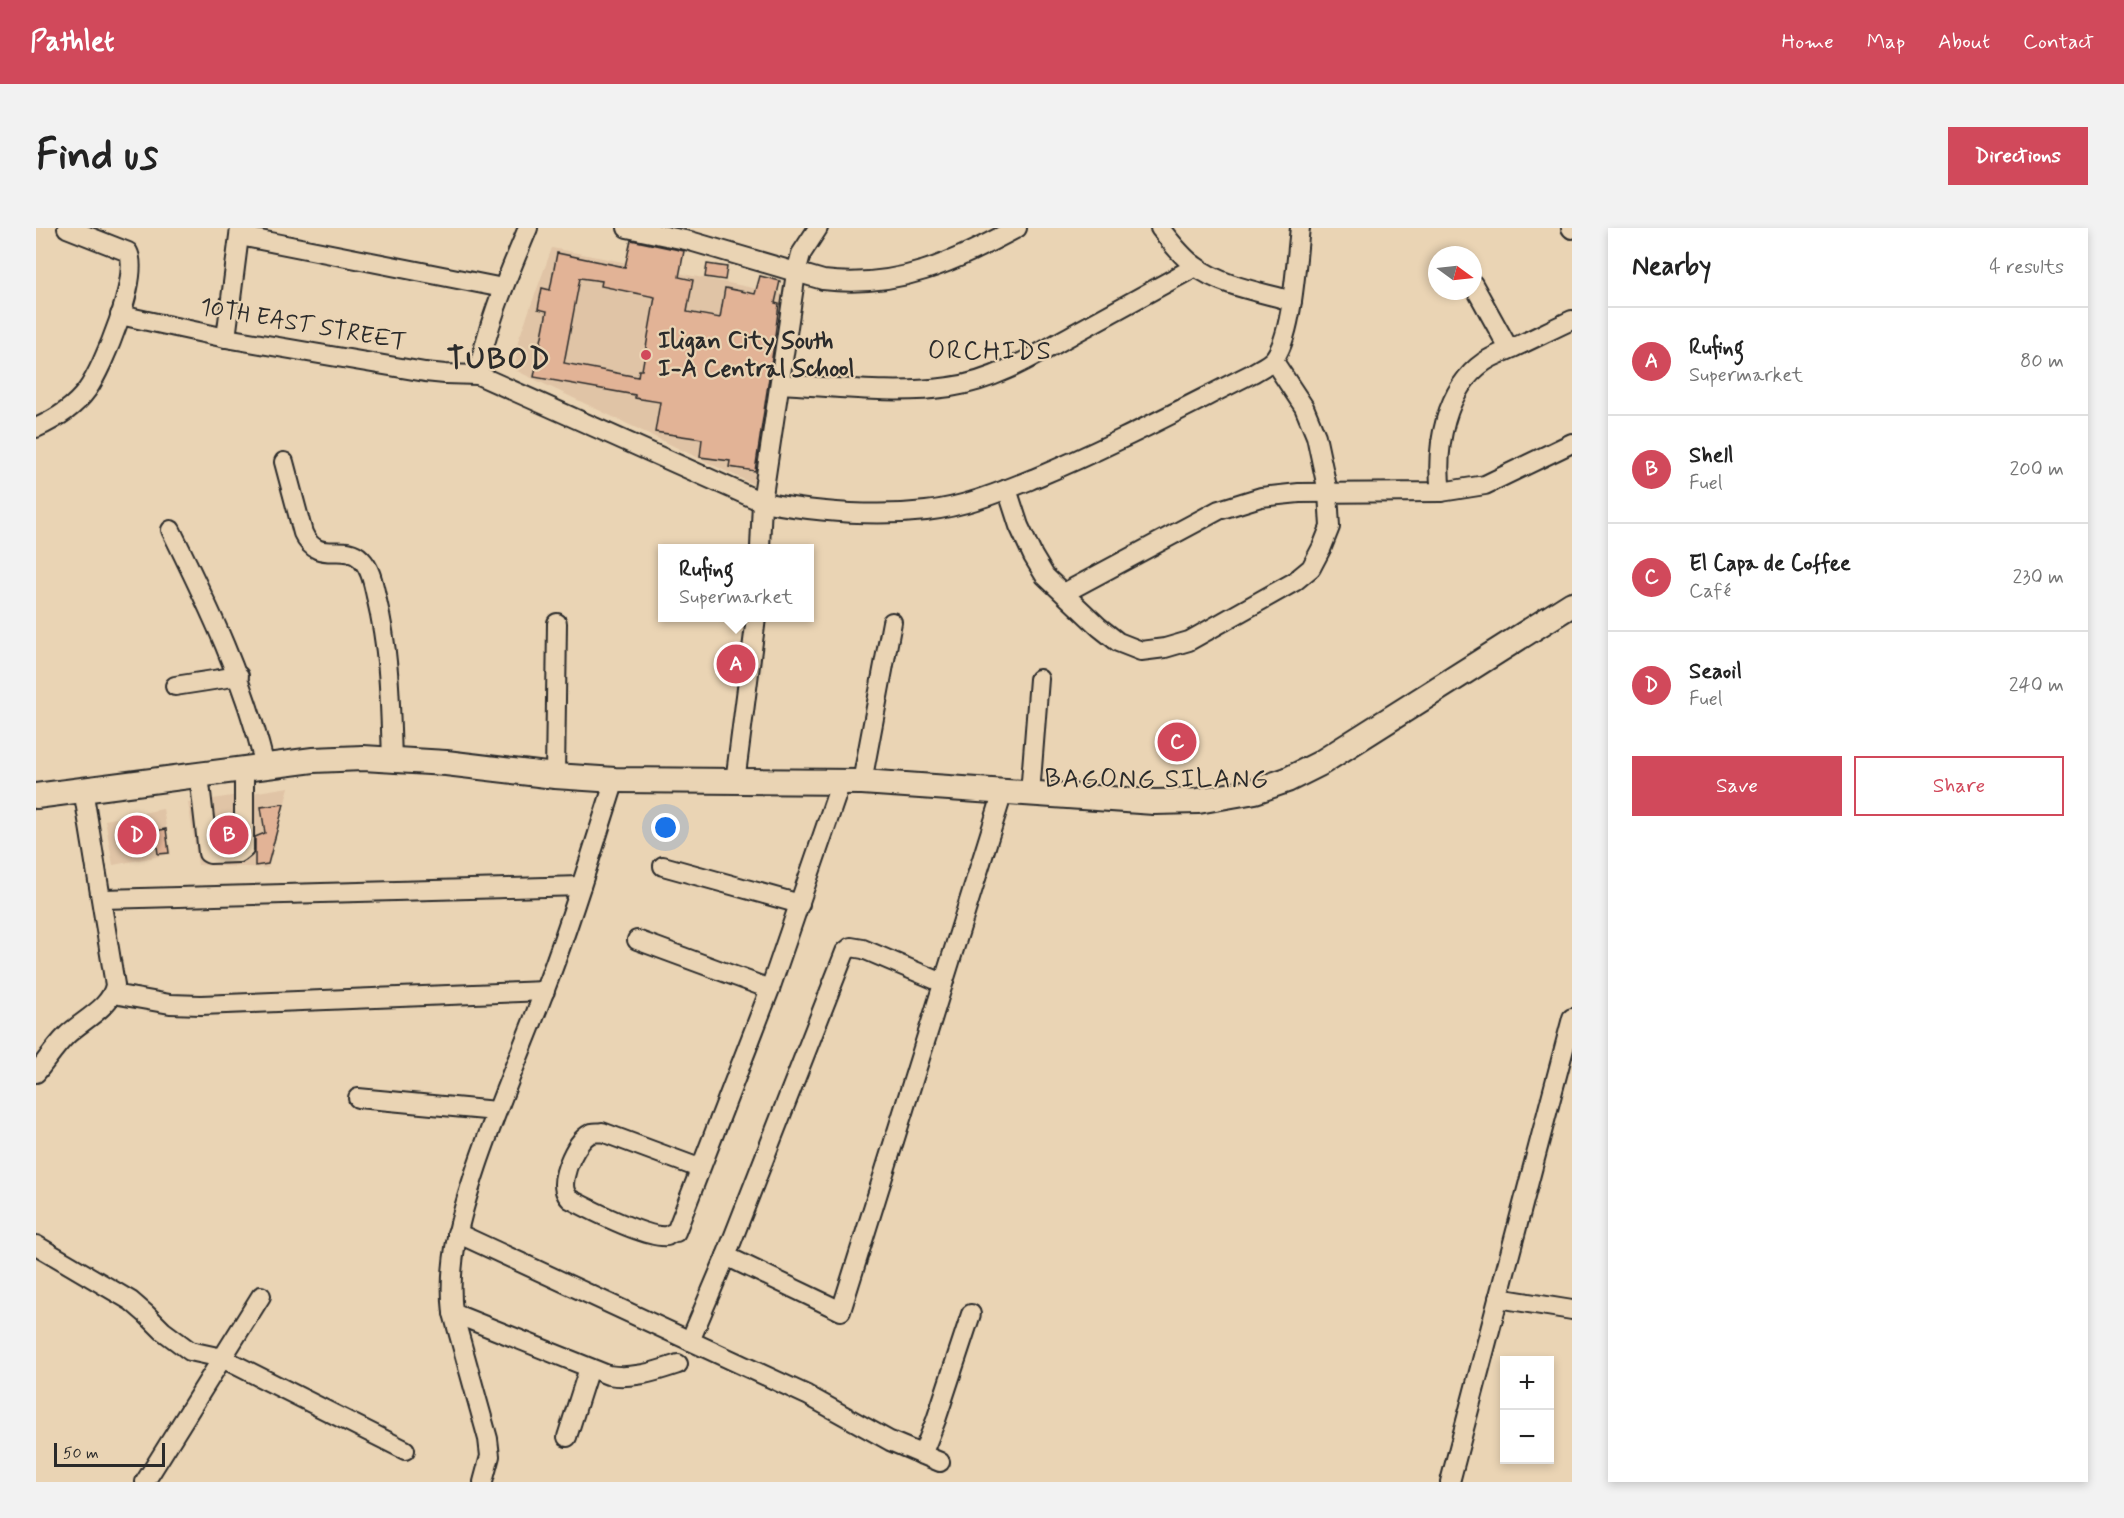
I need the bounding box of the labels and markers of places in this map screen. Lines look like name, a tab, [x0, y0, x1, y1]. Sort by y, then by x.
place label: Iligan City South I-A Central School	[658, 326, 855, 385]
marker: Iligan City South I-A Central School	[639, 348, 653, 362]
pin: A	[716, 642, 756, 686]
pin: C	[1158, 720, 1196, 764]
pin: D	[118, 812, 156, 858]
pin: B	[210, 812, 248, 858]

